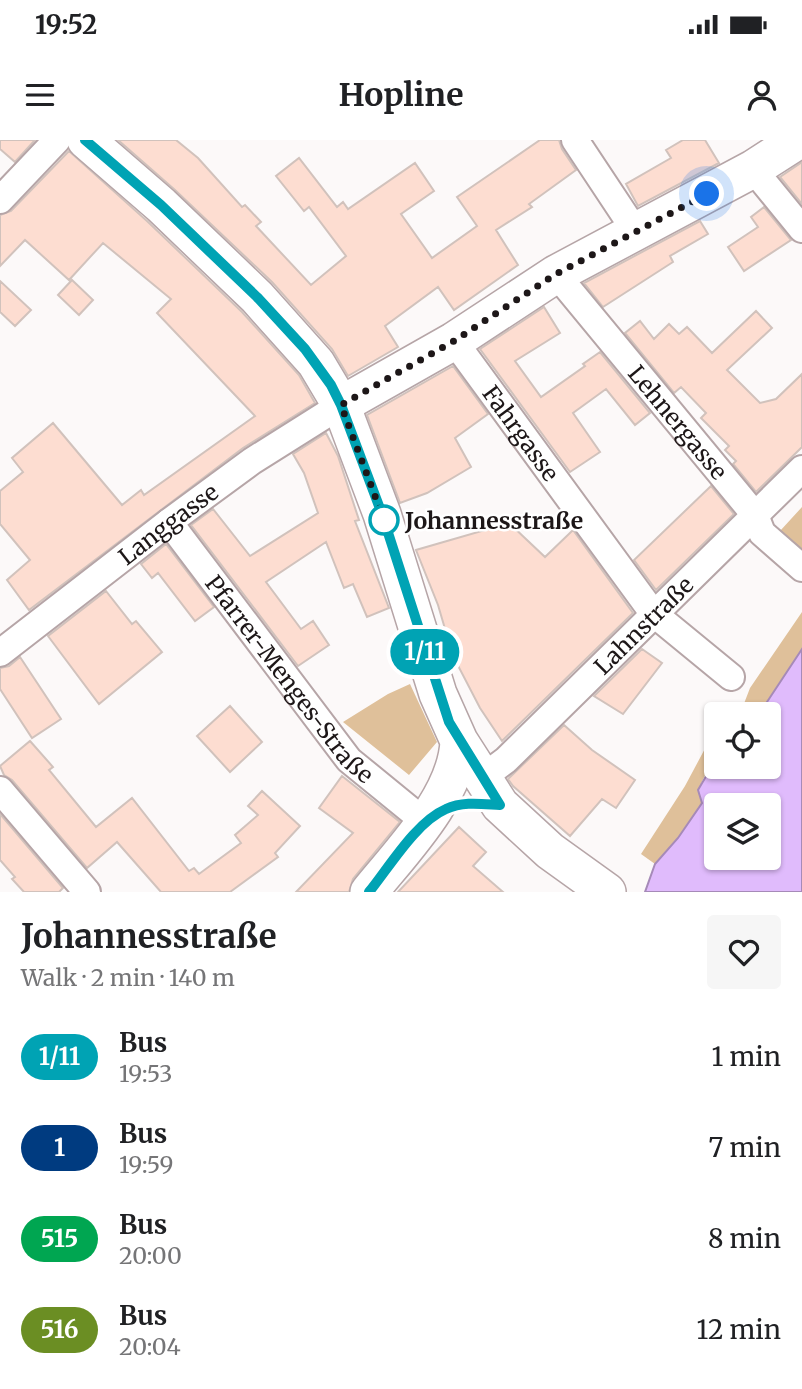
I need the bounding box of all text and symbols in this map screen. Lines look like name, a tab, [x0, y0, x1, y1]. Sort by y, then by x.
text: 19:52	[35, 8, 97, 41]
text: Hopline	[339, 75, 463, 115]
icon: menu	[21, 76, 59, 114]
icon: person	[743, 76, 781, 114]
your location	[689, 176, 724, 211]
street label: Lehnergasse	[623, 359, 734, 485]
street label: Fahrgasse	[477, 380, 566, 486]
street label: Langgasse	[112, 477, 223, 571]
marker: Johannesstraße	[369, 505, 399, 535]
place label: Johannesstraße	[404, 506, 583, 535]
street label: Pfarrer-Menges-Straße	[200, 569, 380, 789]
street label: Lahnstraße	[587, 570, 699, 680]
line badge: 1/11	[376, 629, 474, 675]
text: 1/11	[404, 636, 446, 667]
map controls	[704, 702, 781, 870]
button: locate	[704, 702, 781, 779]
button: layers	[704, 793, 781, 870]
button: heart	[707, 915, 781, 989]
text: Johannesstraße	[21, 916, 277, 957]
text: Walk · 2 min · 140 m	[21, 963, 235, 992]
text: Bus	[119, 1026, 167, 1059]
text: 1 min	[712, 1040, 781, 1073]
text: 1/11	[39, 1041, 80, 1072]
text: 19:53	[119, 1059, 172, 1088]
text: Bus	[119, 1117, 167, 1150]
text: 7 min	[709, 1131, 781, 1164]
text: 1	[54, 1132, 65, 1163]
text: 19:59	[119, 1150, 173, 1179]
text: Bus	[119, 1208, 167, 1241]
text: 8 min	[708, 1222, 781, 1255]
text: 515	[41, 1223, 78, 1254]
text: 20:00	[119, 1241, 182, 1270]
text: Bus	[119, 1299, 167, 1332]
text: 12 min	[697, 1313, 781, 1346]
text: 516	[41, 1314, 78, 1345]
text: 20:04	[119, 1332, 181, 1361]

